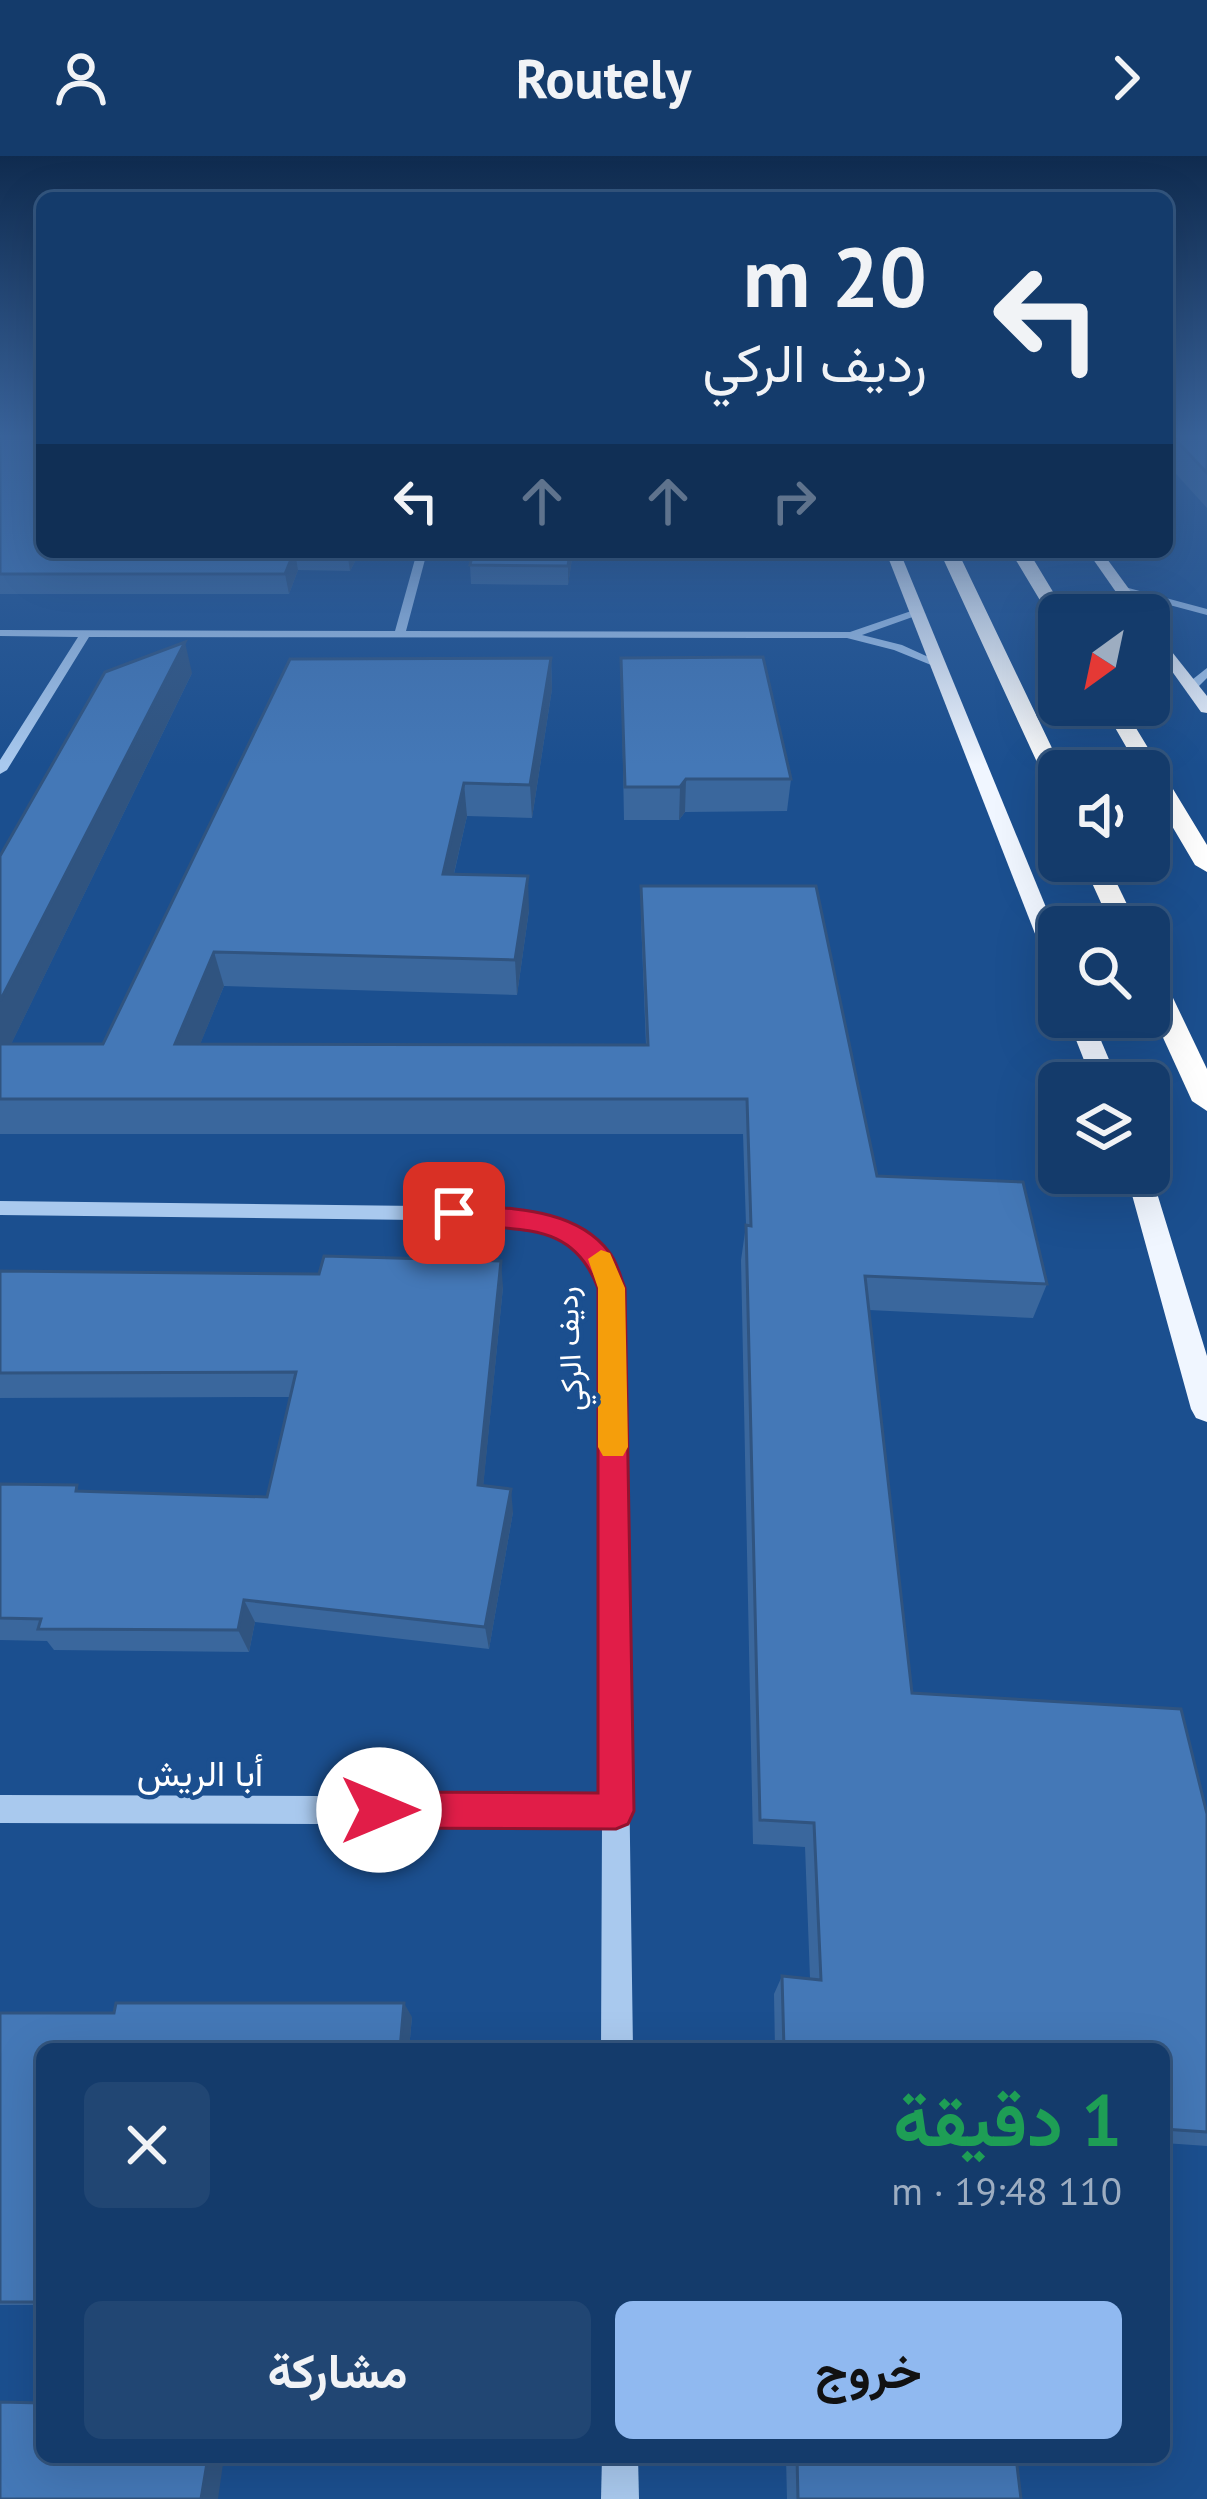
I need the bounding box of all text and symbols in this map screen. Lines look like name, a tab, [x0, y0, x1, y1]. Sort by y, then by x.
text: Routely	[516, 43, 691, 113]
icon: person	[48, 45, 114, 111]
icon: forward	[1093, 45, 1159, 111]
text: 20 m	[743, 221, 927, 330]
icon: left	[969, 240, 1125, 396]
text: رديف الركي	[703, 327, 927, 397]
icon: left	[383, 468, 449, 534]
icon: ahead	[509, 468, 575, 534]
icon: ahead	[635, 468, 701, 534]
icon: right	[761, 468, 827, 534]
north arrow	[1038, 594, 1170, 726]
map controls	[1038, 594, 1170, 1194]
button: sound	[1038, 750, 1170, 882]
button: search	[1038, 906, 1170, 1038]
button: layers	[1038, 1062, 1170, 1194]
pin	[403, 1162, 505, 1264]
icon: arrive	[421, 1180, 487, 1246]
street label: رديف الركي	[546, 1285, 597, 1412]
position arrow	[316, 1747, 442, 1873]
street label: أبا الريش	[137, 1749, 263, 1796]
text: 1 دقيقة	[893, 2073, 1122, 2166]
button: close	[84, 2082, 210, 2208]
text: 110 m · 19:48	[891, 2165, 1122, 2216]
button: مشاركة	[84, 2301, 591, 2439]
button: خروج	[615, 2301, 1122, 2439]

